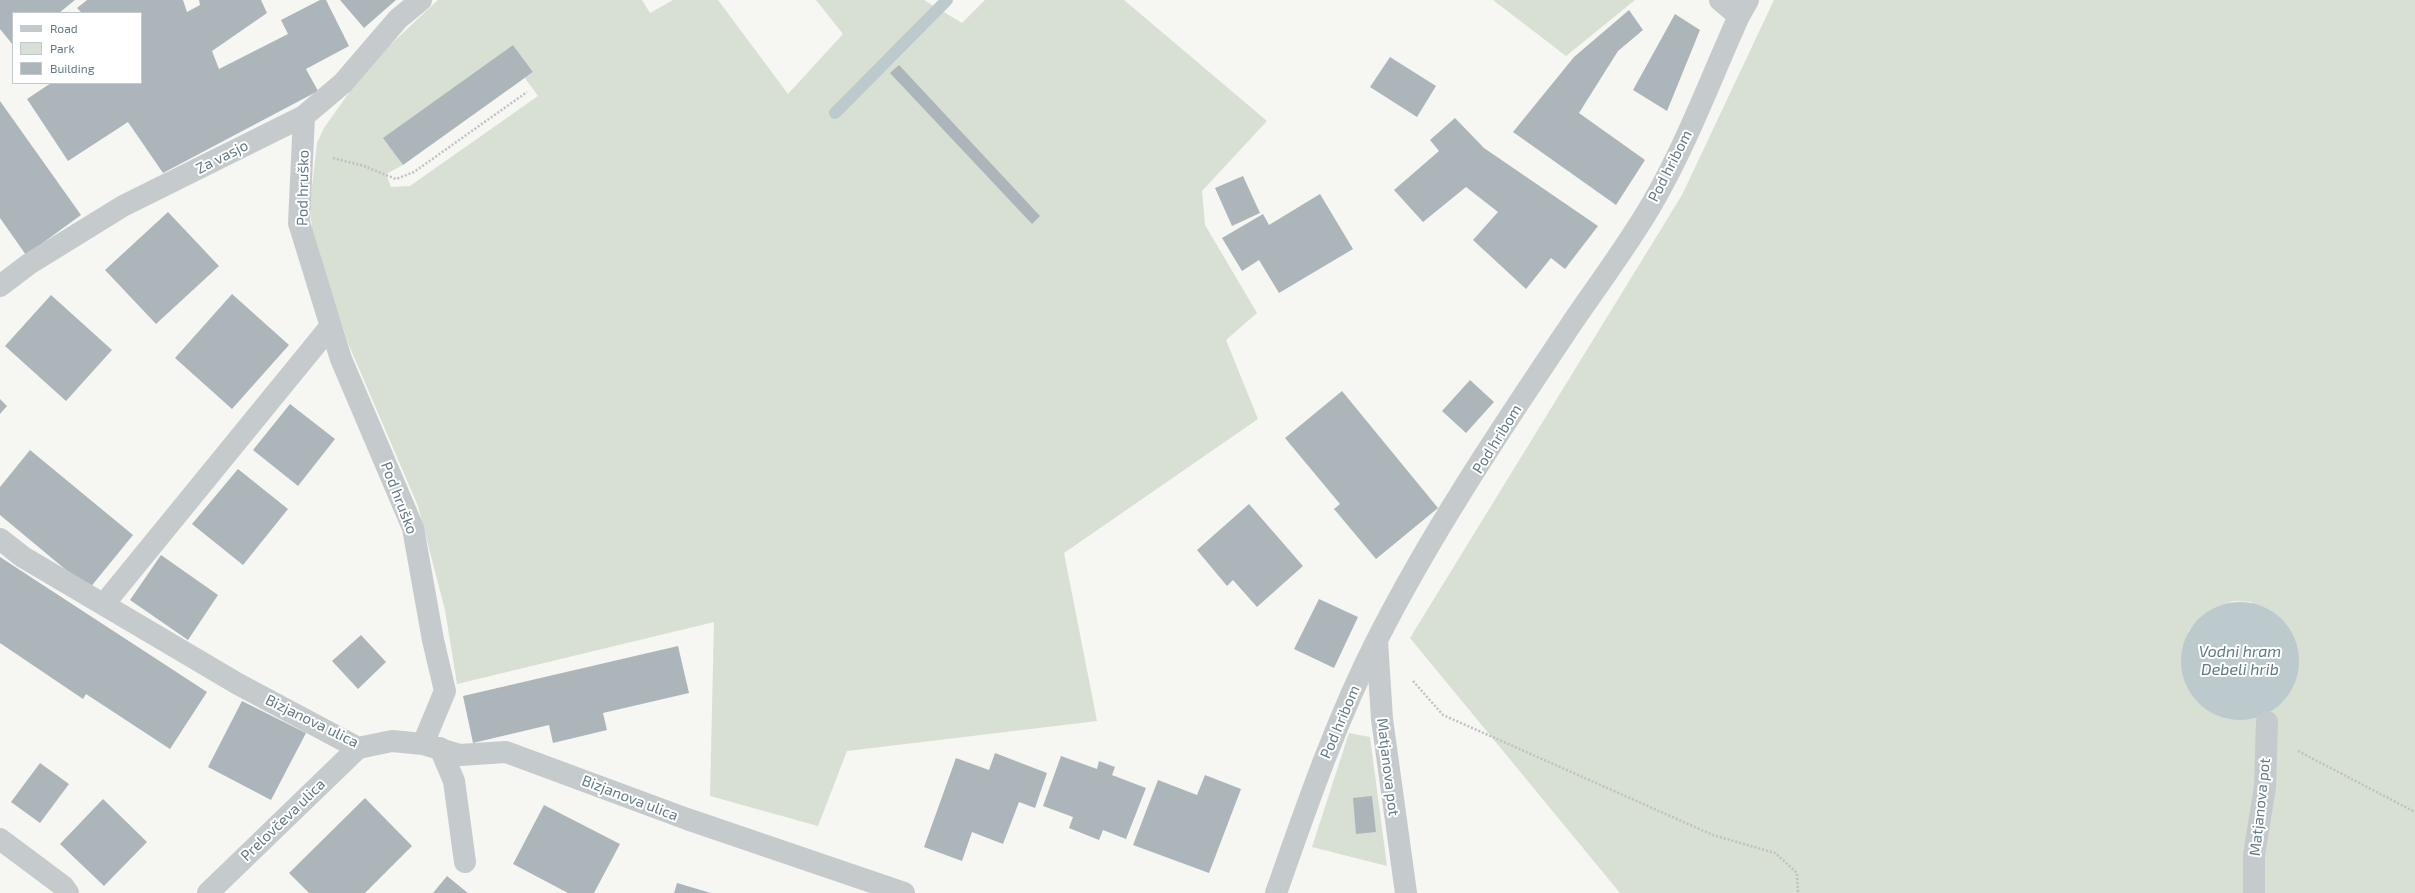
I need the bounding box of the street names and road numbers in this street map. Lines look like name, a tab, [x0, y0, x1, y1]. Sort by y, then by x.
street label: Pod hribom	[1644, 127, 1696, 205]
street label: Za vasjo	[193, 136, 251, 178]
street label: Pod hruško	[293, 150, 313, 226]
street label: Pod hribom	[1469, 401, 1525, 477]
street label: Pod hruško	[377, 459, 421, 537]
street label: Pod hribom	[1317, 683, 1363, 761]
street label: Bizjanova ulica	[262, 691, 362, 751]
street label: Matjanova pot	[1373, 717, 1403, 817]
street label: Matjanova pot	[2246, 757, 2274, 857]
street label: Bizjanova ulica	[579, 771, 681, 825]
street label: Prelovčeva ulica	[237, 775, 329, 865]

